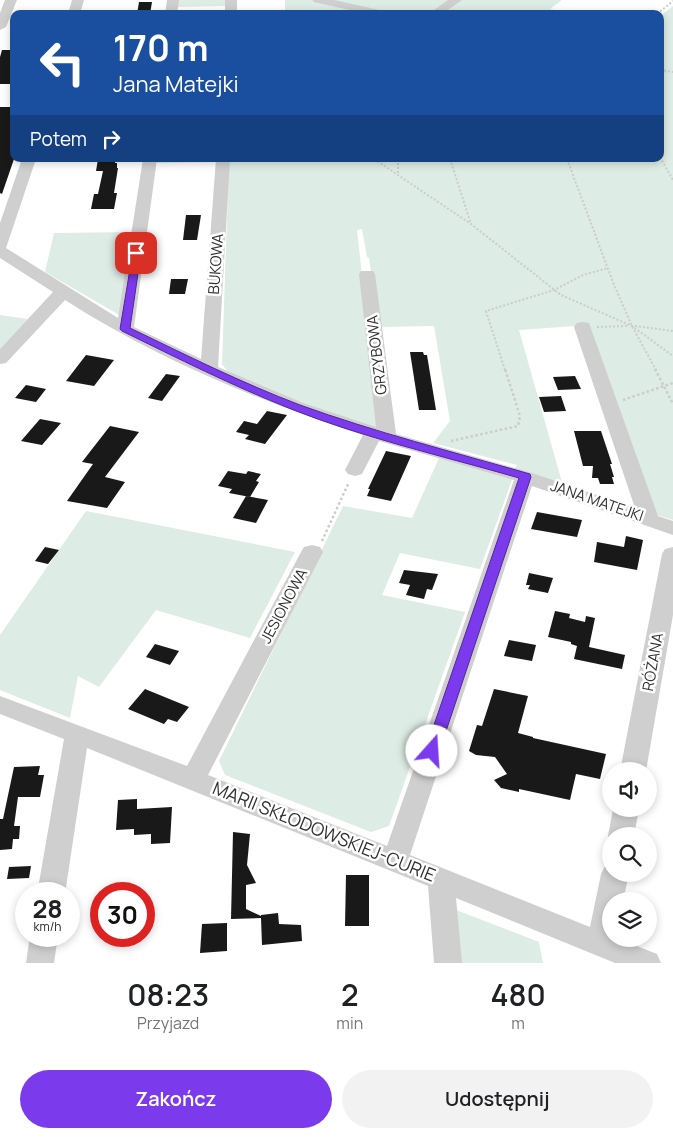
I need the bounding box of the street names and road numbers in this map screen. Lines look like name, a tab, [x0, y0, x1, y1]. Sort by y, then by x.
street label: BUKOWA	[203, 232, 228, 295]
street label: GRZYBOWA	[361, 314, 392, 396]
street label: JANA MATEJKI	[548, 475, 646, 526]
street label: JESIONOWA	[255, 564, 312, 647]
street label: RÓŻANA	[637, 631, 668, 693]
street label: MARII SKŁODOWSKIEJ-CURIE	[209, 775, 439, 887]

